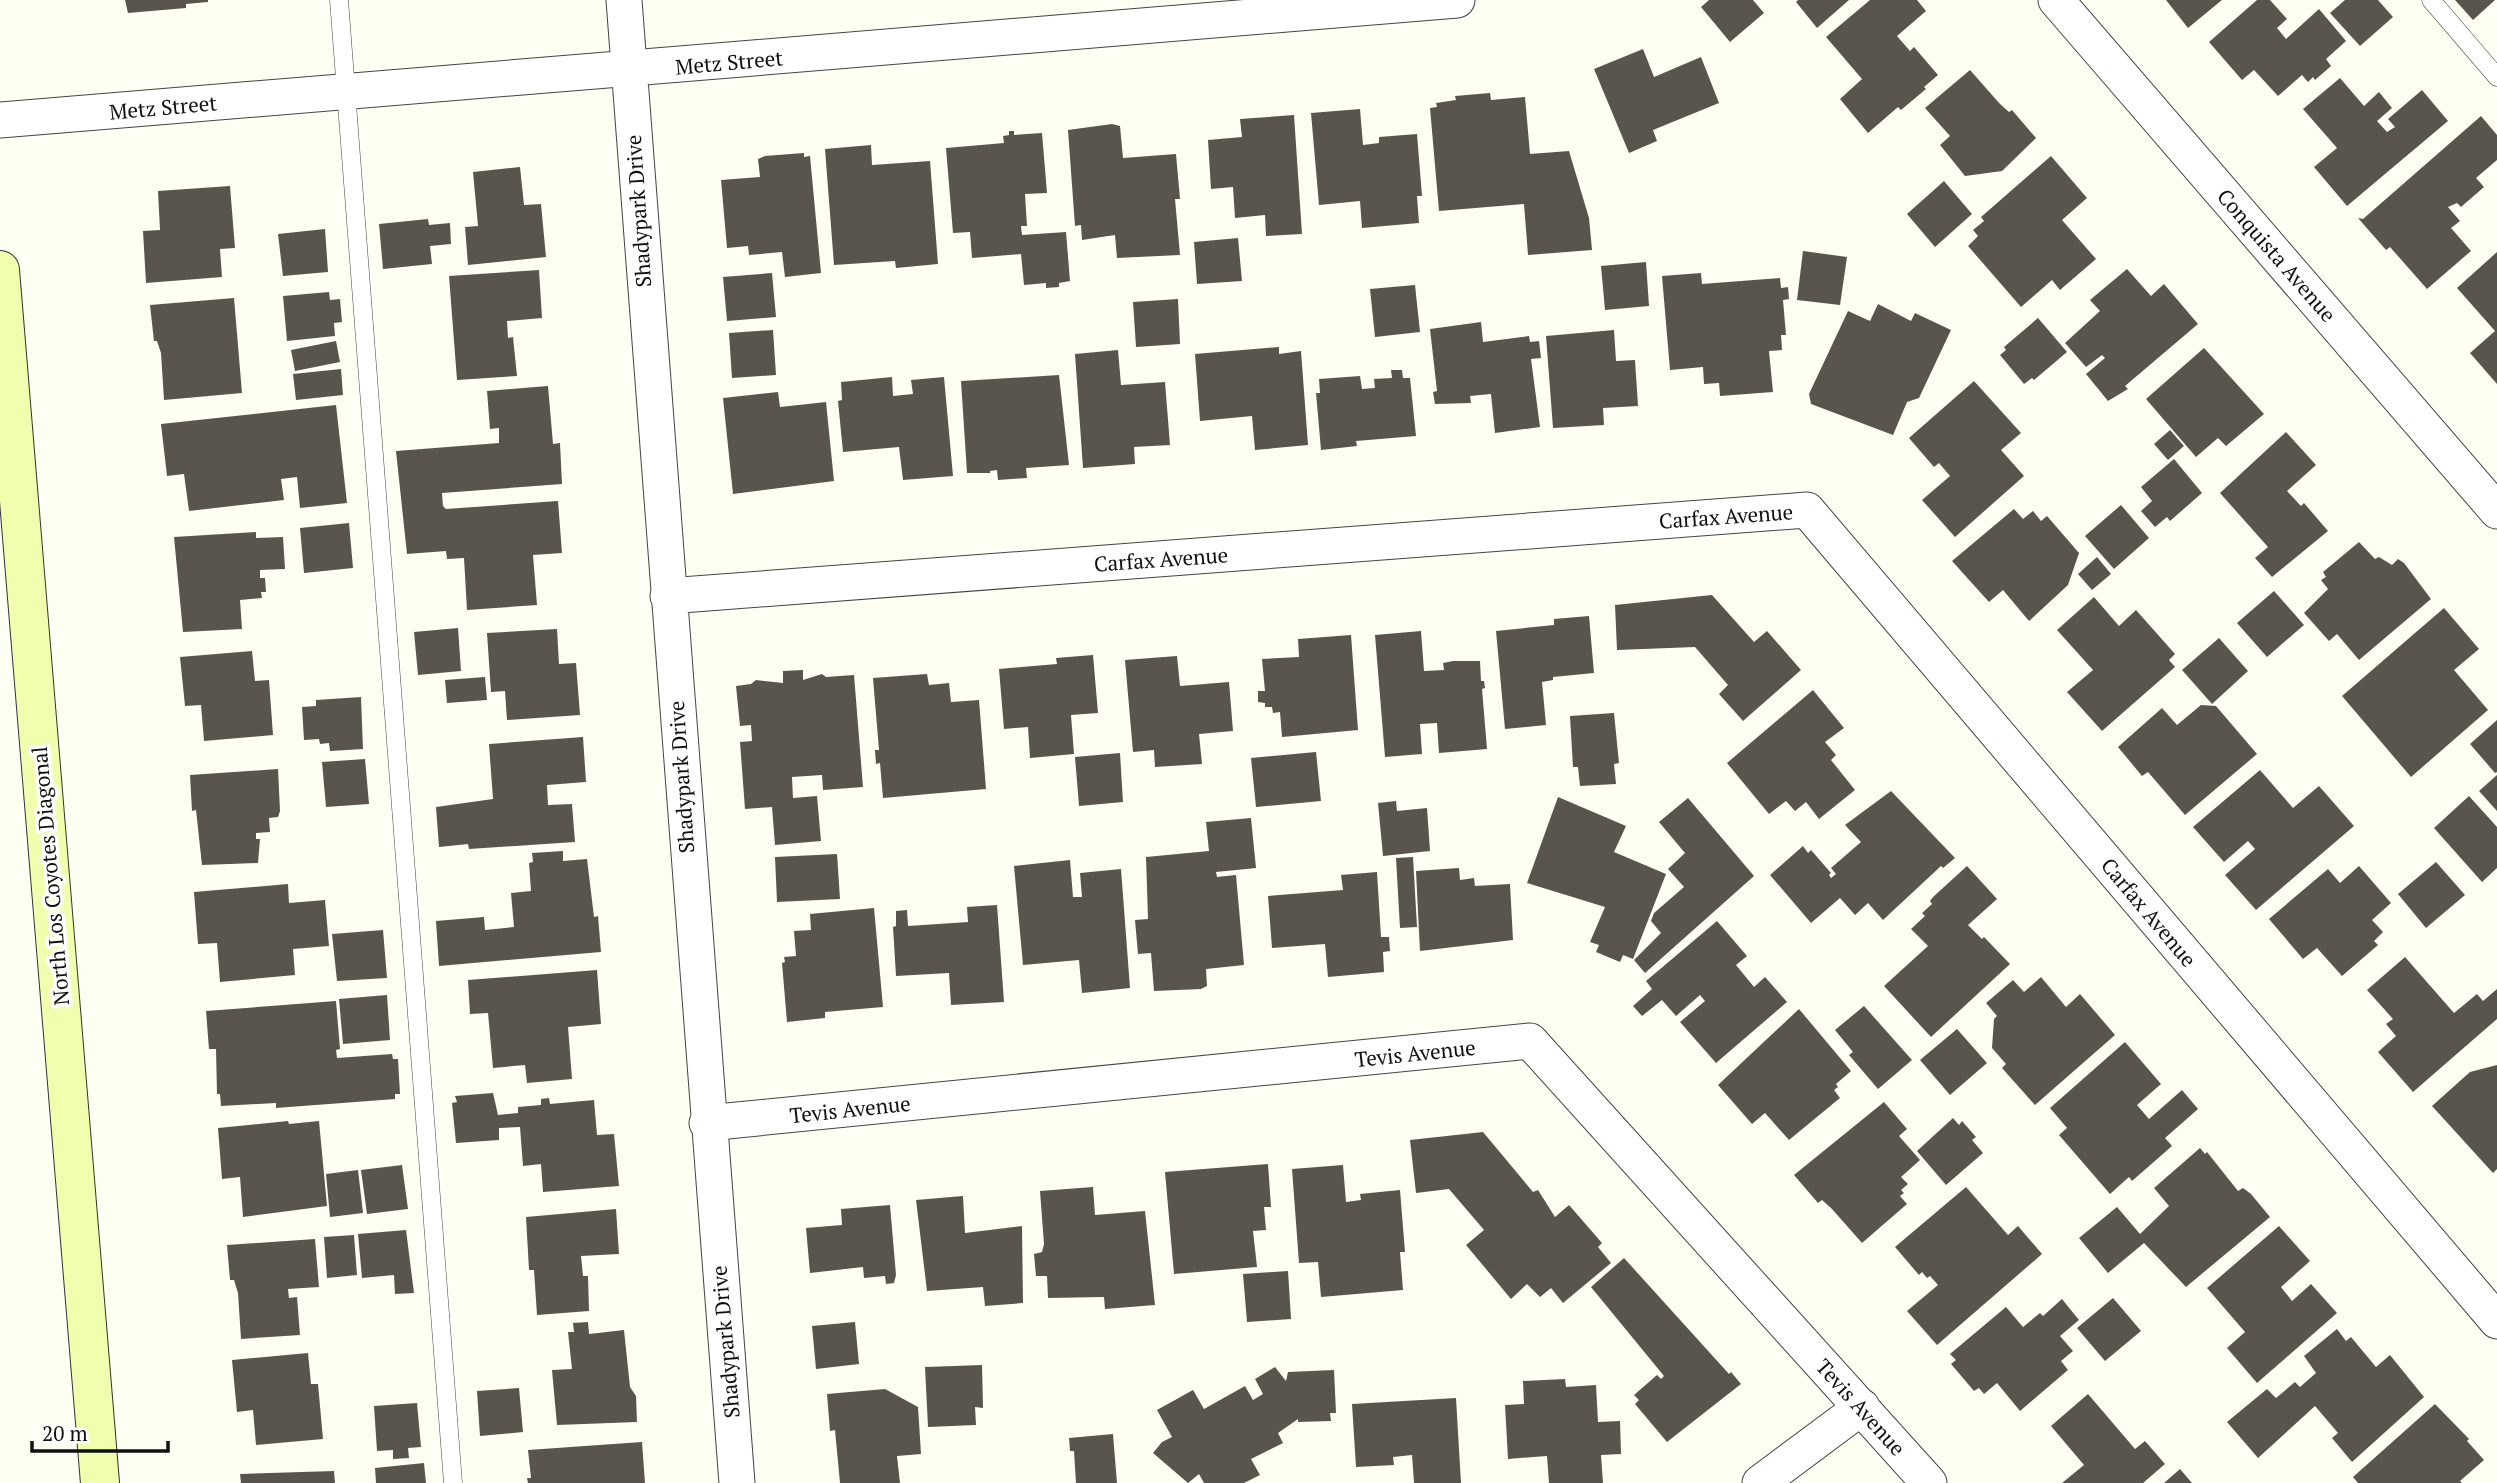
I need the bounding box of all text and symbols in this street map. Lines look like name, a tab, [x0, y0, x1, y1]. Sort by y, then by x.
street label: Metz Street	[674, 43, 784, 81]
street label: Metz Street	[108, 88, 218, 126]
street label: Shadypark Drive	[619, 134, 657, 288]
street label: Conquista Avenue	[2211, 182, 2343, 328]
street label: Carfax Avenue	[1658, 497, 1794, 535]
street label: Carfax Avenue	[1093, 540, 1229, 578]
street label: Shadypark Drive	[662, 700, 700, 854]
street label: North Los Coyotes Diagonal	[25, 745, 75, 1007]
street label: Carfax Avenue	[2095, 852, 2203, 972]
street label: Tevis Avenue	[1353, 1033, 1477, 1073]
street label: Tevis Avenue	[788, 1089, 912, 1129]
street label: Shadypark Drive	[704, 1265, 746, 1419]
street label: Tevis Avenue	[1810, 1353, 1912, 1461]
scale bar	[32, 1410, 168, 1454]
text: 20 m	[42, 1419, 88, 1447]

